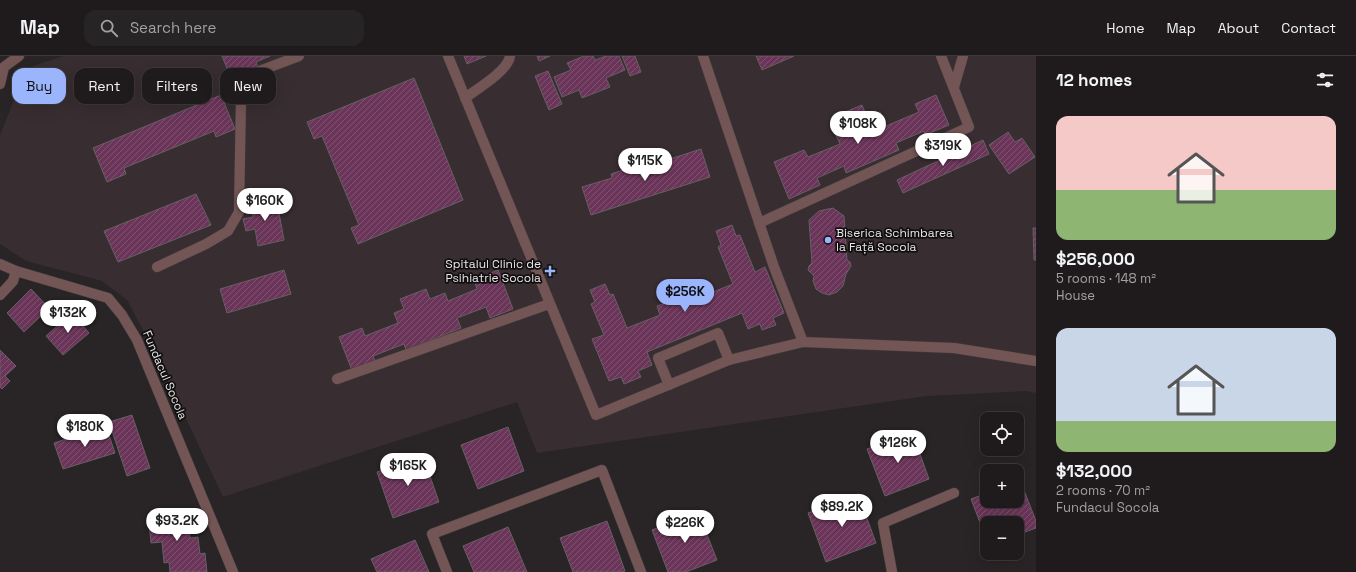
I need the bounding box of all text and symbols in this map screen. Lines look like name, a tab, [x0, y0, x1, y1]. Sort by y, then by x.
search box	[84, 10, 364, 46]
text: Map	[20, 15, 60, 40]
icon: search	[98, 17, 120, 39]
text: Search here	[130, 18, 216, 37]
text: Home	[1106, 19, 1144, 37]
text: Map	[1166, 19, 1196, 37]
text: About	[1218, 19, 1259, 37]
text: Contact	[1281, 19, 1336, 37]
chip: Buy	[12, 68, 66, 104]
chip: Rent	[74, 68, 134, 104]
chip: Filters	[142, 68, 212, 104]
chip: New	[220, 68, 276, 104]
text: 12 homes	[1056, 69, 1132, 91]
icon: filters	[1314, 69, 1336, 91]
pin: $108K	[830, 111, 886, 145]
text: $108K	[839, 115, 877, 132]
pin: $319K	[915, 133, 971, 167]
text: $319K	[924, 137, 962, 154]
icon: home	[1160, 142, 1232, 214]
pin: $115K	[617, 148, 673, 182]
text: $115K	[627, 152, 663, 169]
pin: $160K	[237, 188, 293, 222]
text: $160K	[246, 192, 284, 209]
place label: Biserica Schimbarea la Față Socola	[836, 225, 953, 255]
marker: Biserica Schimbarea la Față Socola	[823, 235, 833, 245]
text: $256,000	[1056, 248, 1135, 270]
place label: Spitalul Clinic de Psihiatrie Socola	[445, 256, 541, 286]
marker: Spitalul Clinic de Psihiatrie Socola	[544, 265, 556, 277]
text: 5 rooms · 148 m²	[1056, 270, 1156, 287]
pin: $256K	[657, 279, 713, 313]
text: $256K	[665, 283, 705, 300]
text: House	[1056, 287, 1095, 304]
pin: $132K	[40, 300, 96, 334]
text: $132K	[49, 304, 87, 321]
street label: Fundacul Socola	[139, 328, 191, 422]
icon: home	[1160, 354, 1232, 426]
map controls	[980, 412, 1024, 560]
button: locate	[980, 412, 1024, 456]
pin: $180K	[57, 414, 113, 448]
text: $180K	[66, 418, 104, 435]
pin: $126K	[870, 430, 926, 464]
text: $126K	[879, 434, 917, 451]
pin: $165K	[380, 453, 436, 487]
text: $165K	[389, 457, 427, 474]
text: $132,000	[1056, 460, 1132, 482]
button: +	[980, 464, 1024, 508]
text: 2 rooms · 70 m²	[1056, 482, 1150, 499]
pin: $89.2K	[809, 494, 875, 528]
text: $89.2K	[820, 498, 864, 515]
text: Fundacul Socola	[1056, 499, 1159, 516]
pin: $93.2K	[144, 508, 210, 542]
pin: $226K	[657, 510, 713, 544]
text: $93.2K	[155, 512, 199, 529]
text: $226K	[665, 514, 705, 531]
button: −	[980, 516, 1024, 560]

